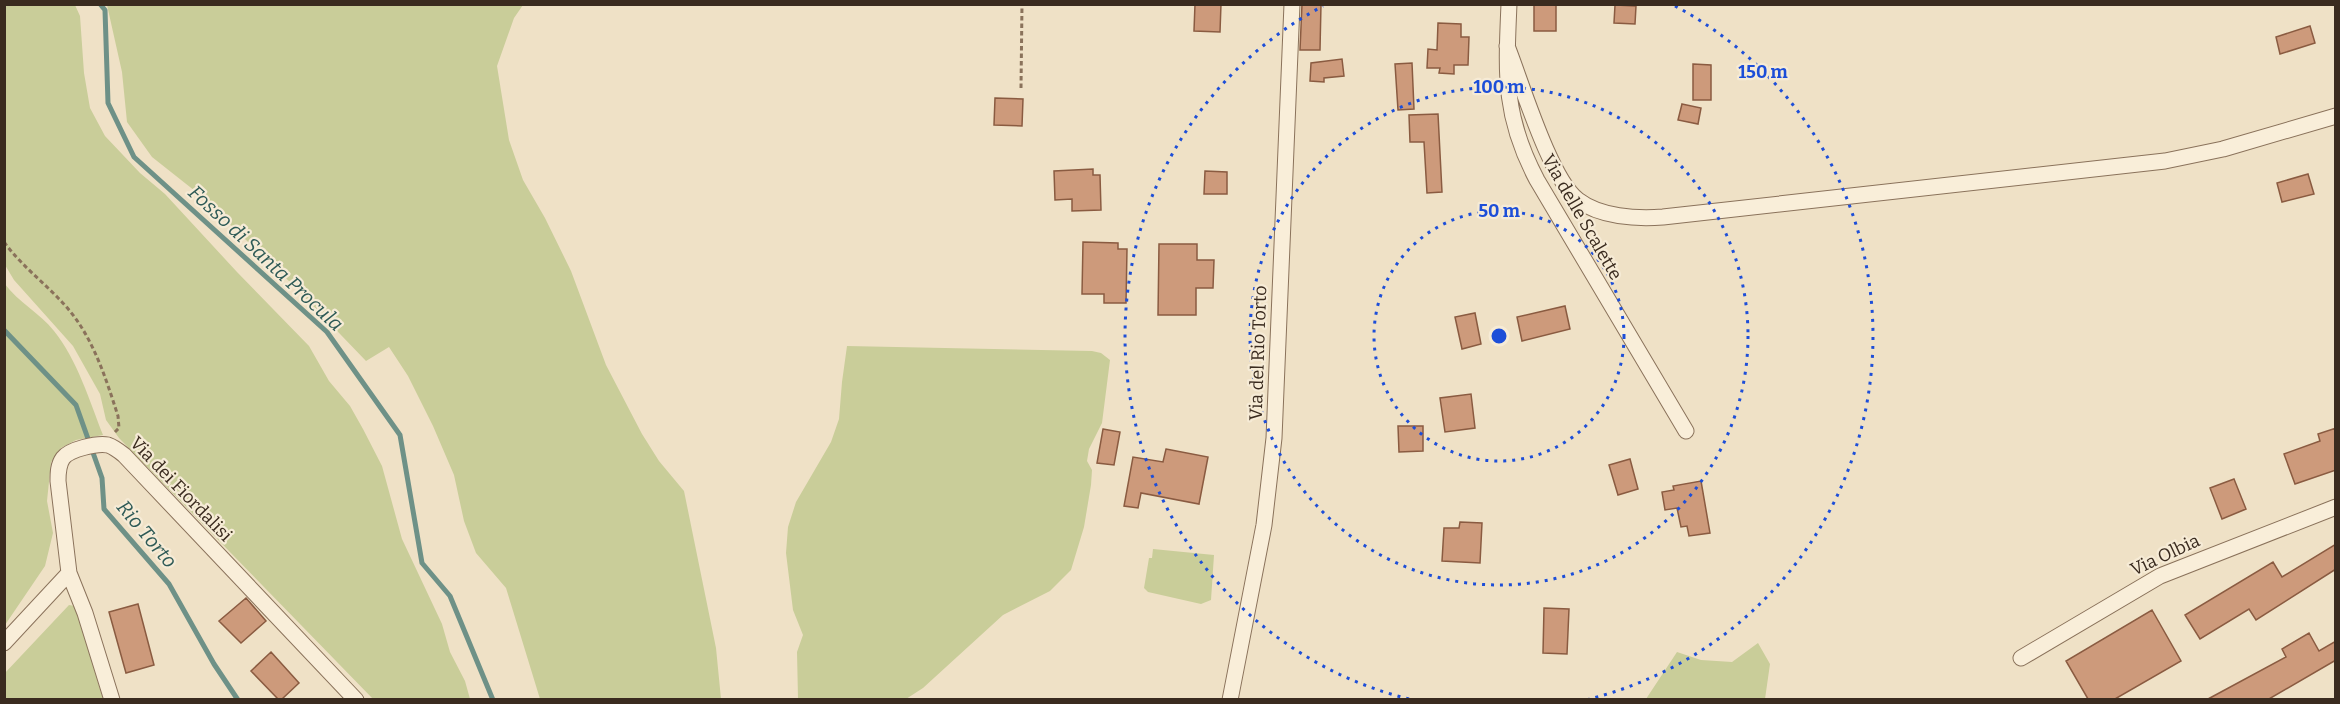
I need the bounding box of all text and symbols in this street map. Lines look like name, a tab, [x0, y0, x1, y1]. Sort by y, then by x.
text: 150 m	[1738, 61, 1788, 83]
text: 100 m	[1473, 76, 1525, 98]
street label: Via delle Scalette	[1537, 150, 1627, 284]
water label: Fosso di Santa Procula	[184, 180, 348, 336]
text: 50 m	[1478, 200, 1520, 222]
street label: Via del Rio Torto	[1245, 285, 1271, 421]
centre of rings	[1489, 326, 1509, 346]
street label: Via dei Fiordalisi	[125, 432, 237, 546]
water label: Rio Torto	[112, 495, 182, 573]
street label: Via Olbia	[2127, 529, 2203, 581]

